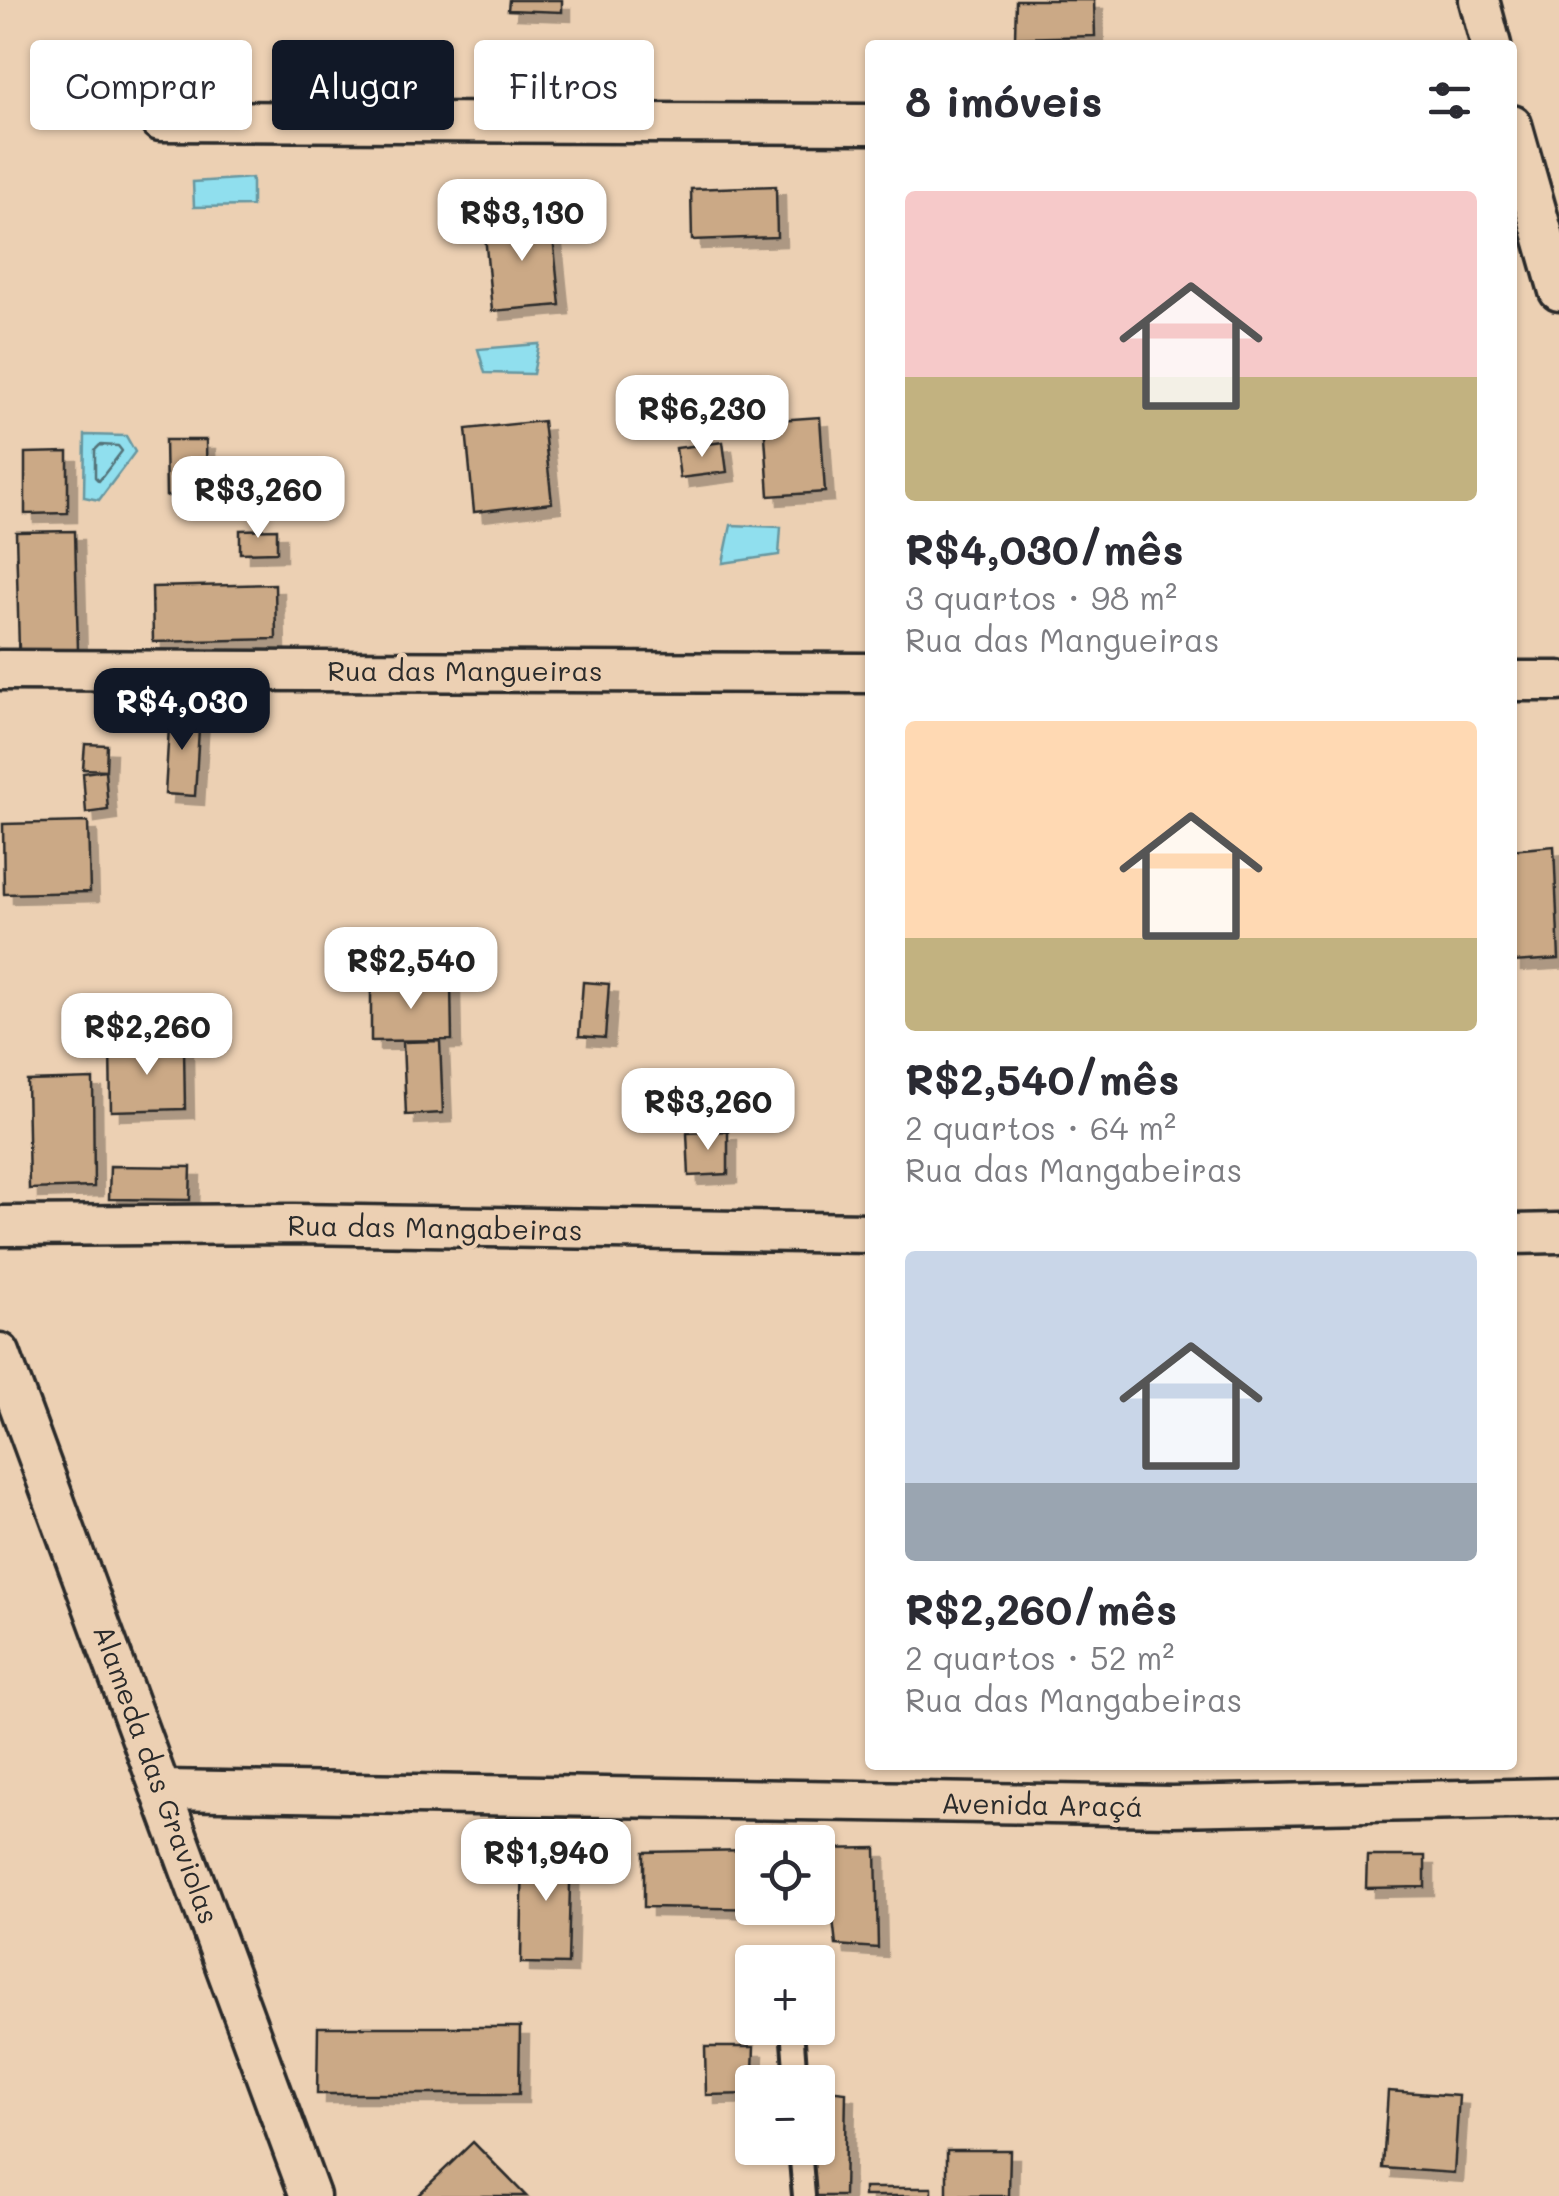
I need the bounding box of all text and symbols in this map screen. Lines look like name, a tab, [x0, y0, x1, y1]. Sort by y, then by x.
chip: Comprar	[30, 40, 252, 130]
chip: Alugar	[272, 40, 454, 130]
chip: Filtros	[474, 40, 654, 130]
text: 8 imóveis	[905, 73, 1102, 128]
icon: filters	[1422, 73, 1477, 128]
pin: R$3,130	[430, 179, 614, 264]
text: R$3,130	[460, 190, 584, 232]
icon: home	[1101, 256, 1281, 436]
pin: R$6,230	[610, 375, 794, 460]
text: R$6,230	[638, 386, 766, 428]
pin: R$3,260	[166, 456, 350, 541]
text: R$3,260	[194, 467, 322, 509]
text: R$4,030/mês	[905, 521, 1184, 576]
text: 3 quartos · 98 m²	[905, 576, 1177, 618]
text: Rua das Mangueiras	[905, 618, 1220, 660]
street label: Rua das Mangueiras	[327, 652, 603, 688]
pin: R$4,030	[90, 668, 274, 753]
text: R$4,030	[116, 679, 248, 721]
icon: home	[1101, 786, 1281, 966]
pin: R$2,540	[319, 927, 503, 1012]
text: R$2,540	[346, 938, 476, 980]
pin: R$2,260	[55, 993, 239, 1078]
text: R$2,260	[83, 1004, 211, 1046]
text: R$2,540/mês	[905, 1051, 1179, 1106]
pin: R$3,260	[616, 1068, 800, 1153]
text: R$3,260	[644, 1079, 772, 1121]
text: 2 quartos · 64 m²	[905, 1106, 1176, 1148]
text: Rua das Mangabeiras	[905, 1148, 1242, 1190]
street label: Rua das Mangabeiras	[287, 1206, 583, 1248]
icon: home	[1101, 1316, 1281, 1496]
text: R$2,260/mês	[905, 1581, 1177, 1636]
street label: Alameda das Graviolas	[86, 1619, 228, 1929]
text: 2 quartos · 52 m²	[905, 1636, 1174, 1678]
text: Rua das Mangabeiras	[905, 1678, 1242, 1720]
street label: Avenida Araçá	[941, 1784, 1143, 1824]
pin: R$1,940	[454, 1819, 638, 1904]
map controls	[735, 1825, 835, 2165]
button: locate	[735, 1825, 835, 1925]
text: R$1,940	[483, 1830, 609, 1872]
button: +	[735, 1945, 835, 2045]
button: −	[735, 2065, 835, 2165]

